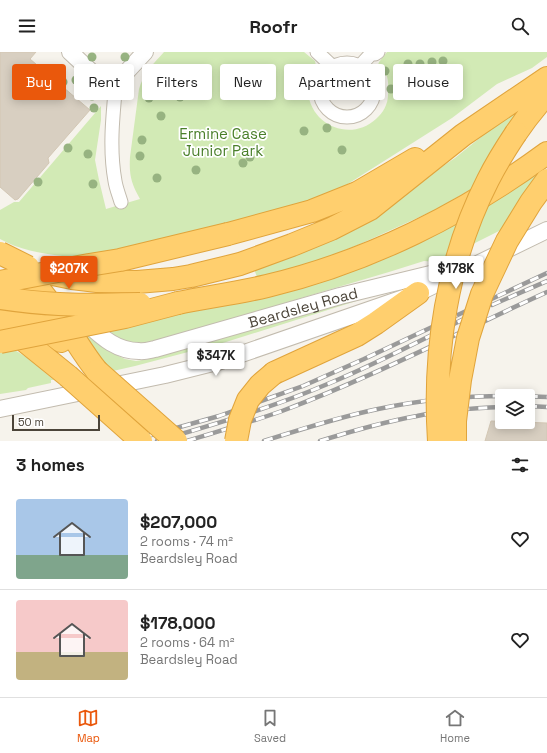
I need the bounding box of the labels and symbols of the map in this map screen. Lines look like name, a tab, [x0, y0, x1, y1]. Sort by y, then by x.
park label: Ermine Case Junior Park	[179, 124, 267, 160]
pin: $207K	[41, 256, 97, 290]
pin: $178K	[428, 256, 484, 290]
street label: Beardsley Road	[246, 283, 359, 331]
pin: $347K	[188, 343, 244, 377]
scale bar	[12, 413, 100, 432]

